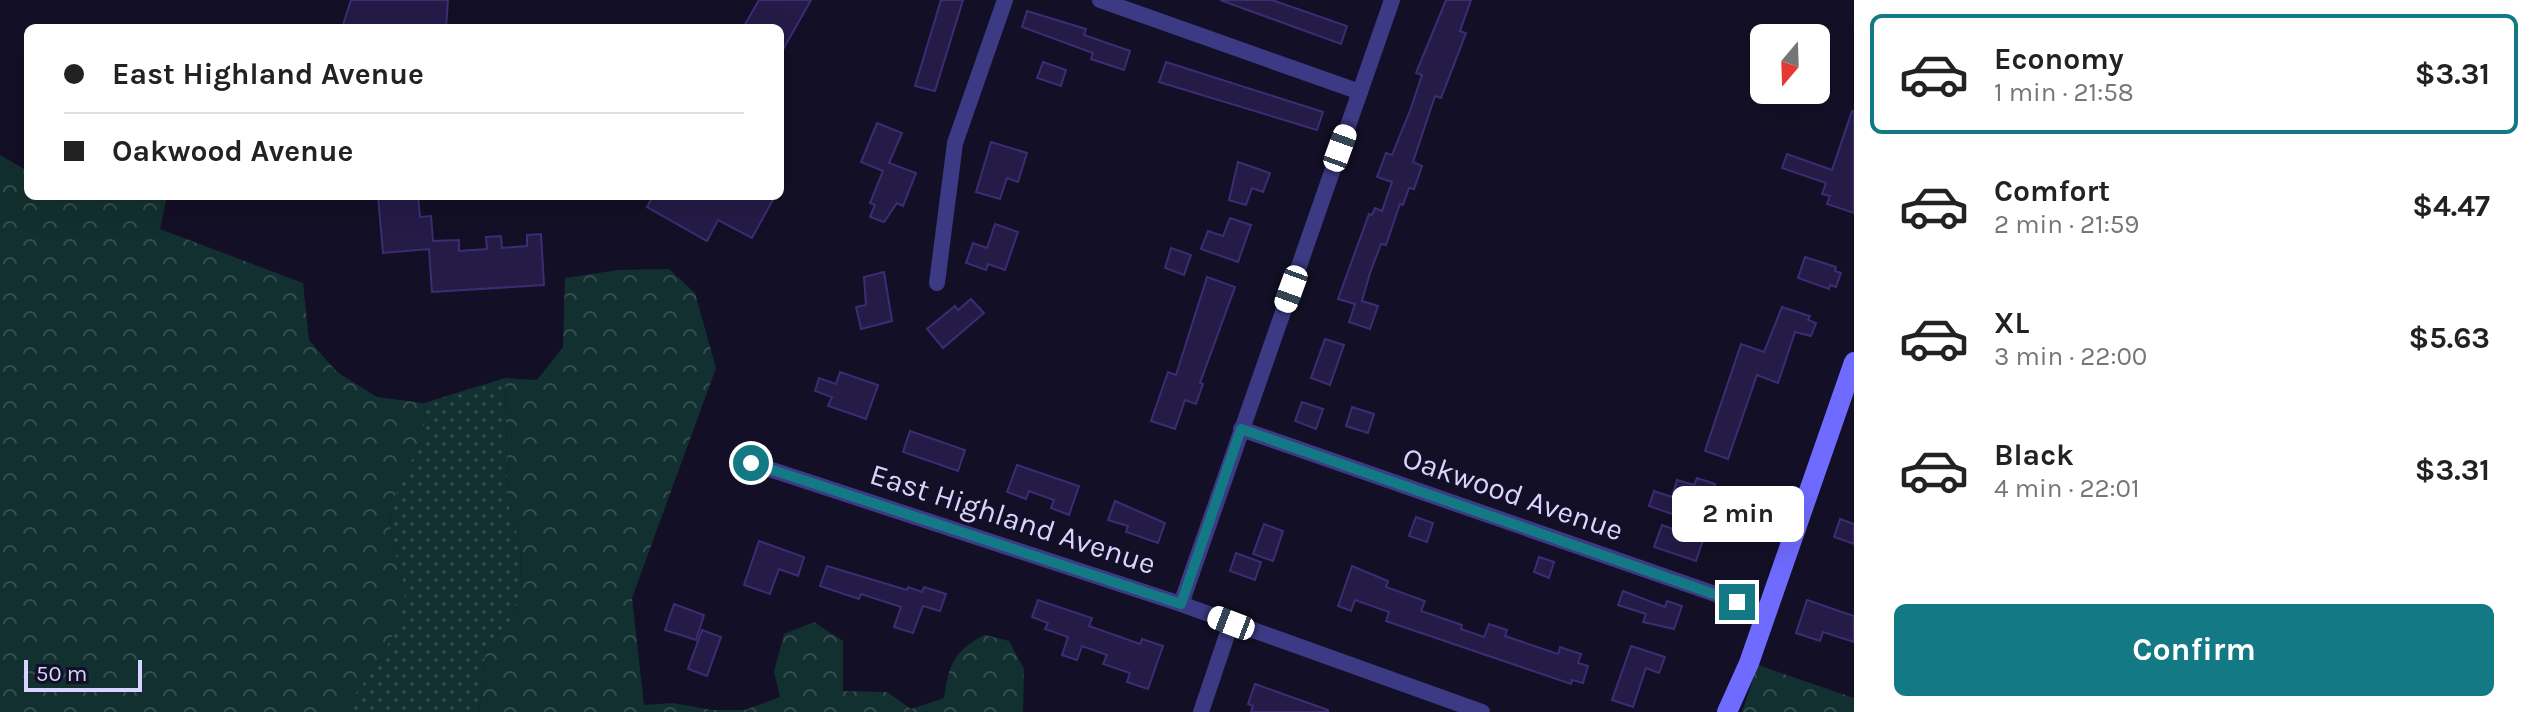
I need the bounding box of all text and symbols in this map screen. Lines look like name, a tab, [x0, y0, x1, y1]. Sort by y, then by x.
north arrow	[1750, 24, 1830, 104]
map controls	[1750, 24, 1830, 104]
icon: car	[1898, 38, 1970, 110]
text: Economy	[1994, 41, 2124, 77]
text: East Highland Avenue	[112, 56, 424, 92]
text: $3.31	[2415, 56, 2490, 92]
text: 1 min · 21:58	[1994, 77, 2134, 108]
car	[1321, 121, 1359, 175]
text: Oakwood Avenue	[112, 133, 354, 169]
icon: car	[1898, 170, 1970, 242]
text: Comfort	[1994, 173, 2110, 209]
text: $4.47	[2412, 188, 2490, 224]
text: 2 min · 21:59	[1994, 209, 2139, 240]
car	[1272, 262, 1310, 316]
icon: car	[1898, 302, 1970, 374]
text: XL	[1994, 305, 2029, 341]
text: $5.63	[2409, 320, 2490, 356]
text: 3 min · 22:00	[1994, 341, 2147, 372]
icon: car	[1898, 434, 1970, 506]
text: Black	[1994, 437, 2074, 473]
street label: Oakwood Avenue	[1398, 439, 1628, 549]
route start	[733, 445, 769, 481]
text: $3.31	[2415, 452, 2490, 488]
street label: East Highland Avenue	[866, 456, 1160, 582]
text: 4 min · 22:01	[1994, 473, 2140, 504]
callout: 2 min	[1671, 486, 1803, 542]
text: 2 min	[1702, 498, 1774, 529]
route end	[1719, 584, 1755, 620]
car	[1204, 603, 1258, 643]
button: Confirm	[1894, 604, 2494, 696]
scale bar	[24, 656, 142, 692]
text: 50 m	[36, 661, 87, 687]

